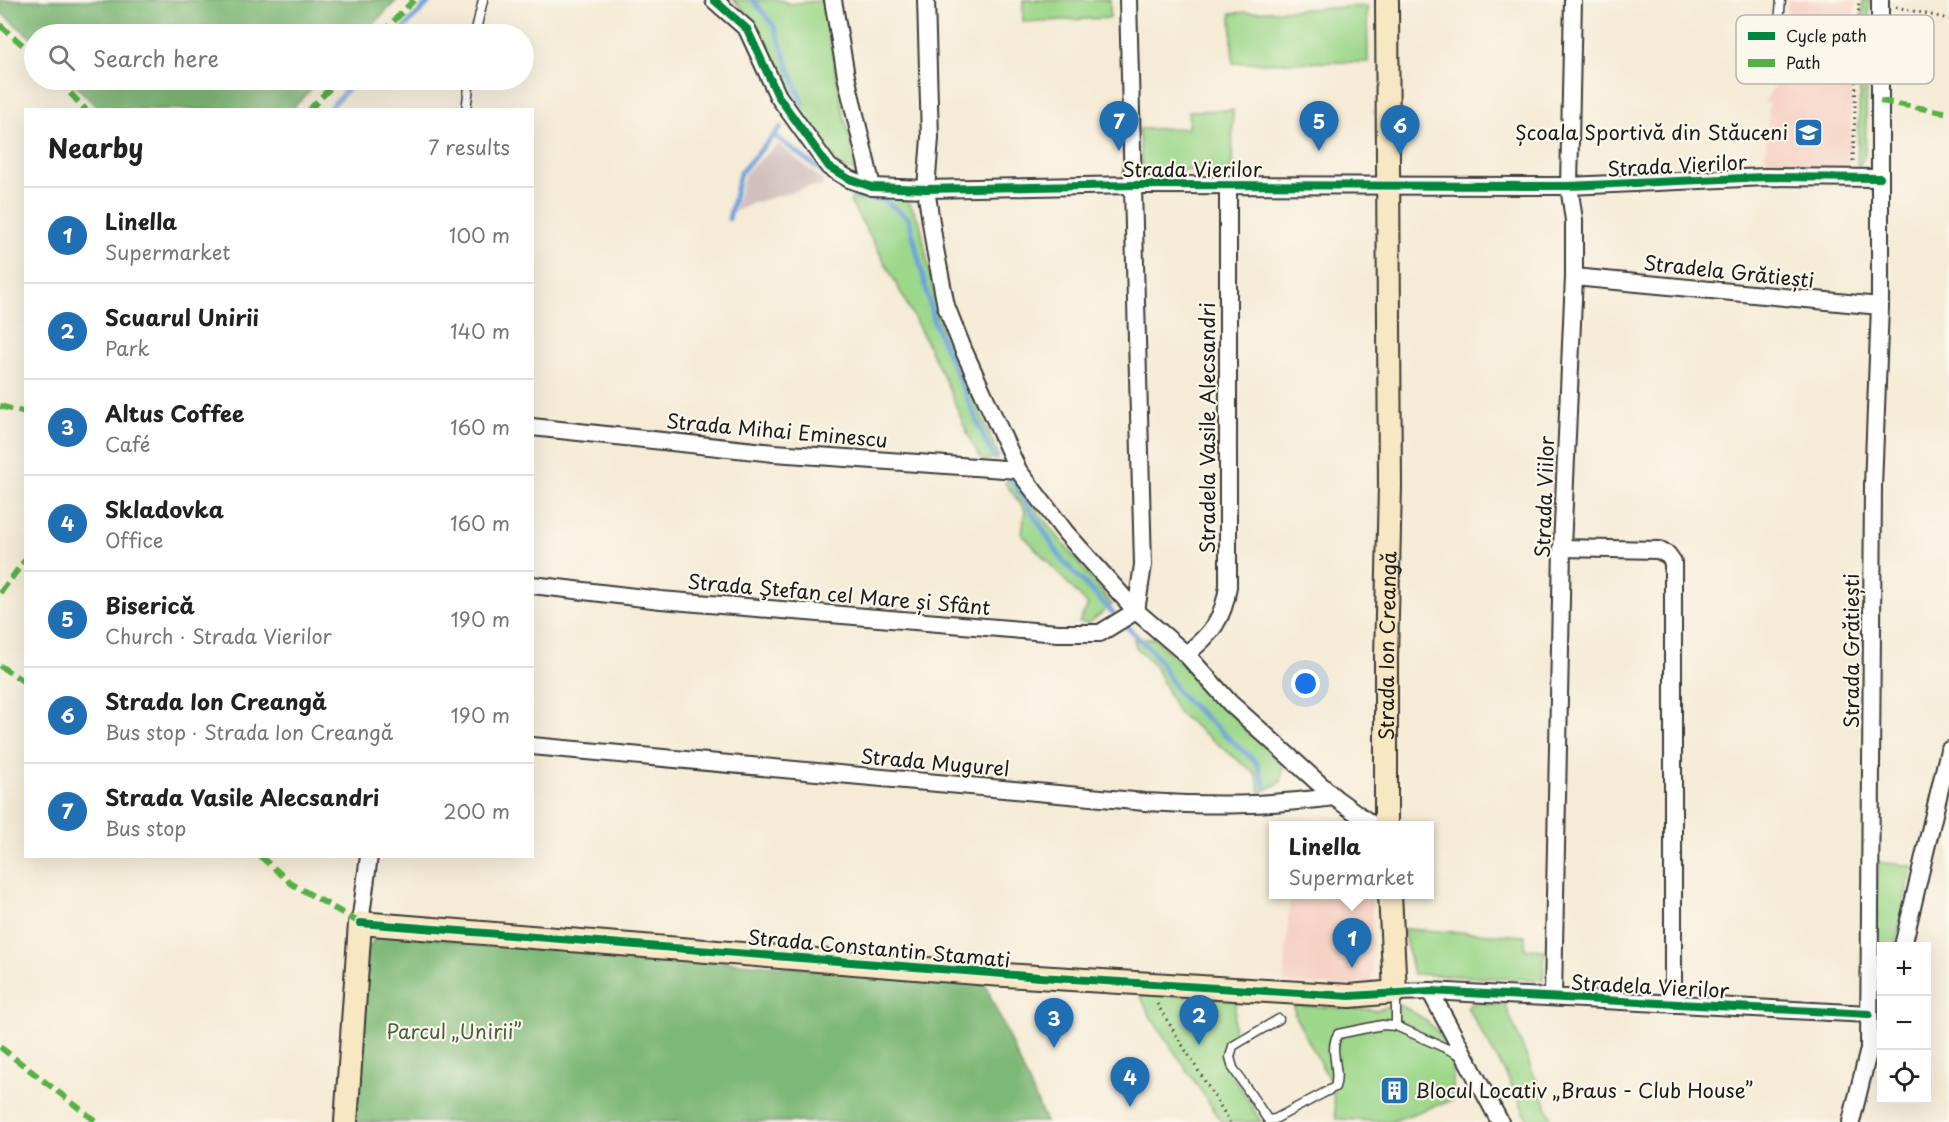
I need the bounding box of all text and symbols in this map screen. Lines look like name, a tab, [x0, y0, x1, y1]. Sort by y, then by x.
legend	[1736, 15, 1934, 84]
text: Cycle path	[1786, 23, 1867, 47]
search box	[24, 24, 534, 90]
icon: search	[45, 41, 78, 74]
text: Search here	[93, 41, 219, 74]
text: Path	[1786, 50, 1821, 74]
pin: 7	[1100, 102, 1138, 151]
pin: 5	[1300, 102, 1338, 151]
pin: 6	[1380, 106, 1420, 155]
school or university icon: Școala Sportivă din Stăuceni	[1793, 116, 1825, 148]
place label: Școala Sportivă din Stăuceni	[1515, 117, 1788, 147]
text: Nearby	[48, 128, 143, 167]
text: 7 results	[428, 132, 510, 162]
street label: Strada Vierilor	[1606, 146, 1748, 184]
street label: Strada Vierilor	[1122, 154, 1263, 184]
text: Linella	[105, 204, 177, 237]
text: 1	[63, 220, 72, 250]
text: 100 m	[449, 220, 510, 250]
text: Supermarket	[105, 237, 231, 267]
street label: Stradela Grătiești	[1642, 247, 1816, 295]
text: Scuarul Unirii	[105, 300, 259, 333]
street label: Stradela Vasile Alecsandri	[1192, 302, 1222, 554]
text: 2	[60, 316, 75, 346]
text: 140 m	[450, 316, 510, 346]
text: Park	[105, 333, 150, 363]
text: Altus Coffee	[105, 396, 244, 429]
street label: Strada Mihai Eminescu	[665, 405, 889, 455]
text: 3	[61, 412, 74, 442]
text: 160 m	[450, 412, 510, 442]
text: Café	[105, 429, 150, 459]
street label: Strada Viilor	[1527, 435, 1561, 559]
text: Skladovka	[105, 492, 224, 525]
text: 4	[61, 508, 74, 538]
text: 160 m	[450, 508, 510, 538]
text: Office	[105, 525, 163, 555]
street label: Strada Ion Creangă	[1371, 551, 1403, 741]
street label: Strada Ştefan cel Mare și Sfânt	[686, 566, 992, 622]
street label: Strada Grătiești	[1836, 574, 1866, 728]
text: Biserică	[105, 588, 195, 621]
text: 5	[61, 604, 74, 634]
text: 190 m	[451, 604, 510, 634]
text: Church · Strada Vierilor	[105, 621, 332, 651]
your location	[1291, 669, 1320, 698]
text: Strada Ion Creangă	[105, 684, 327, 717]
text: 6	[60, 700, 75, 730]
text: 190 m	[451, 700, 510, 730]
text: Bus stop · Strada Ion Creangă	[105, 717, 393, 747]
street label: Strada Mugurel	[859, 741, 1011, 783]
text: Strada Vasile Alecsandri	[105, 780, 379, 813]
text: 7	[62, 796, 73, 826]
text: 200 m	[443, 796, 510, 826]
text: Bus stop	[105, 813, 186, 843]
popup	[1269, 821, 1434, 899]
text: Linella	[1289, 829, 1361, 862]
text: Supermarket	[1289, 862, 1414, 892]
pin: 1	[1332, 918, 1372, 968]
street label: Strada Constantin Stamati	[746, 922, 1012, 974]
map controls	[1877, 942, 1931, 1104]
button: +	[1877, 942, 1931, 996]
street label: Stradela Vierilor	[1570, 967, 1730, 1005]
pin: 2	[1180, 996, 1218, 1045]
button: −	[1877, 996, 1931, 1050]
pin: 3	[1034, 998, 1074, 1048]
park label: Parcul „Unirii”	[386, 1016, 522, 1046]
button: locate	[1877, 1050, 1931, 1104]
pin: 4	[1110, 1058, 1150, 1107]
building icon: Blocul Locativ „Braus - Club House”	[1378, 1074, 1410, 1106]
place label: Blocul Locativ „Braus - Club House”	[1415, 1075, 1753, 1105]

